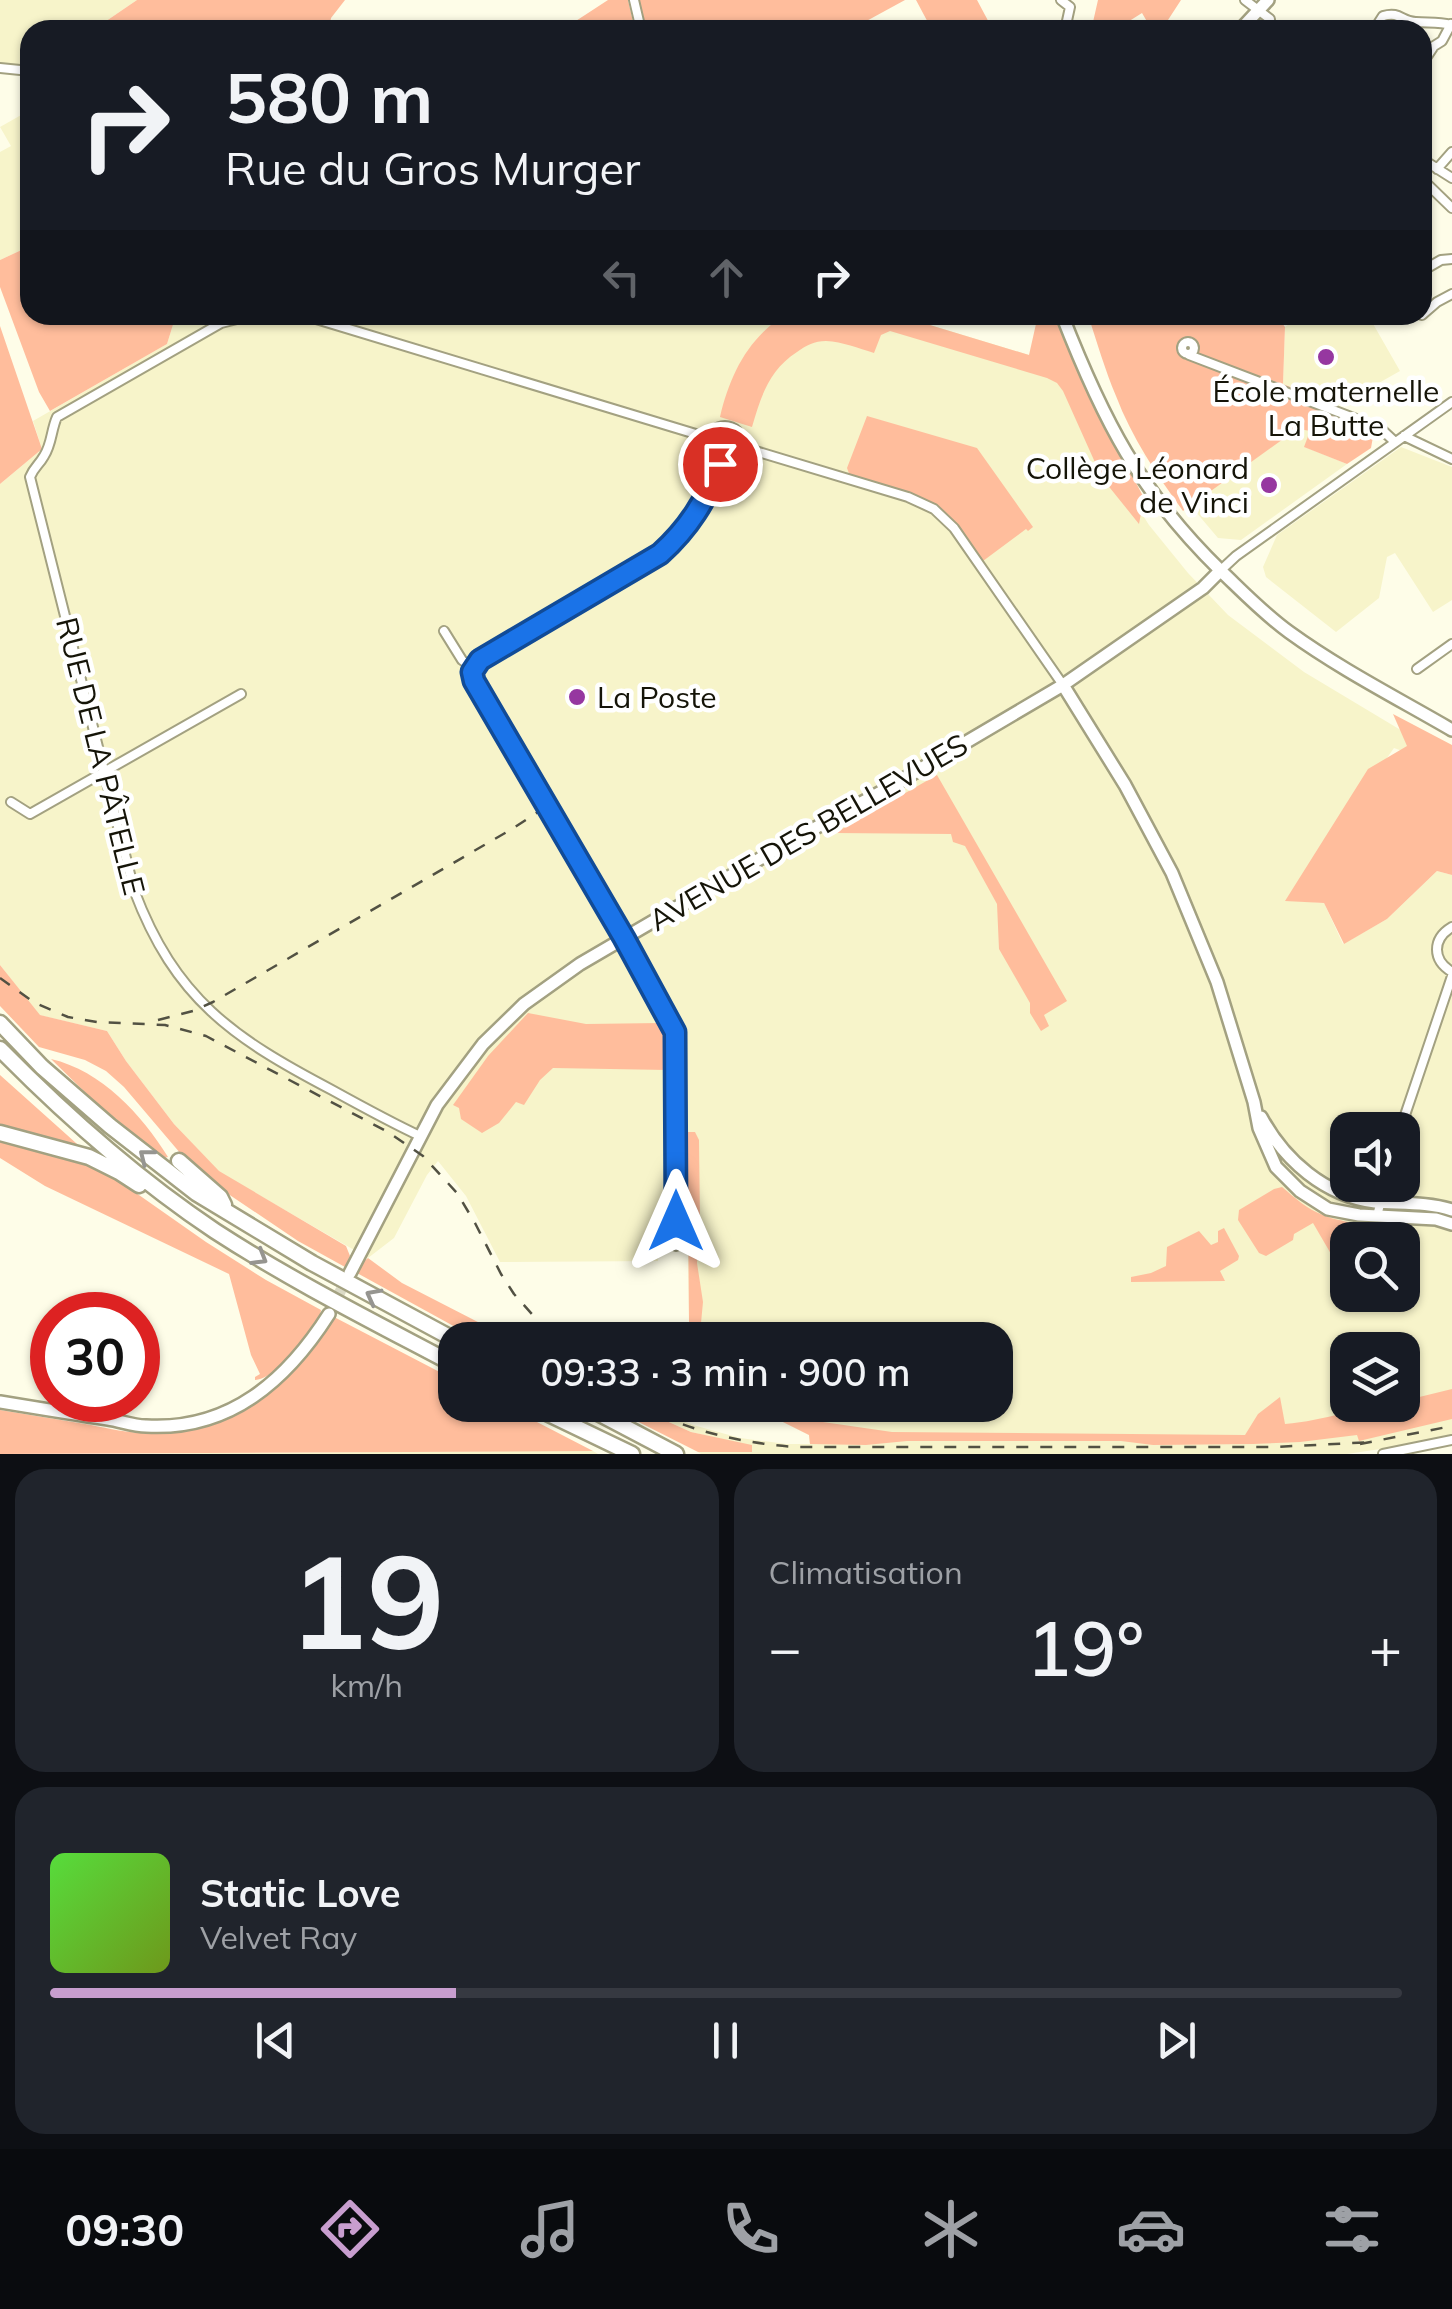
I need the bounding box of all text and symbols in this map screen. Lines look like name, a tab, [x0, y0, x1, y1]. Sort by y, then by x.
text: 580 m	[225, 53, 433, 141]
icon: right	[60, 60, 190, 190]
text: Rue du Gros Murger	[225, 140, 640, 196]
icon: left	[594, 250, 649, 305]
icon: ahead	[699, 250, 754, 305]
icon: right	[804, 250, 859, 305]
marker: École maternelle La Butte	[1315, 346, 1337, 368]
place label: École maternelle La Butte	[1213, 372, 1439, 444]
pin	[678, 422, 763, 507]
icon: arrive	[693, 437, 748, 492]
place label: Collège Léonard de Vinci	[1026, 449, 1249, 521]
marker: Collège Léonard de Vinci	[1258, 474, 1280, 496]
street label: RUE DE LA PÂTELLE	[48, 613, 154, 899]
place label: La Poste	[597, 678, 717, 716]
marker: La Poste	[566, 686, 588, 708]
street label: AVENUE DES BELLEVUES	[642, 725, 974, 939]
map controls	[1330, 1112, 1420, 1422]
button: sound	[1330, 1112, 1420, 1202]
one-way arrow	[139, 1150, 157, 1167]
position arrow	[624, 1169, 728, 1273]
button: search	[1330, 1222, 1420, 1312]
one-way arrow	[249, 1246, 267, 1265]
one-way arrow	[365, 1289, 383, 1309]
speed limit sign: 30	[30, 1292, 160, 1422]
button: layers	[1330, 1332, 1420, 1422]
text: 09:33 · 3 min · 900 m	[540, 1348, 911, 1396]
text: 19	[289, 1518, 445, 1682]
text: Climatisation	[769, 1552, 963, 1592]
text: 19°	[1026, 1601, 1144, 1695]
text: −	[769, 1613, 802, 1682]
text: +	[1369, 1613, 1402, 1682]
text: km/h	[331, 1665, 403, 1705]
text: Static Love	[200, 1869, 401, 1917]
text: Velvet Ray	[200, 1917, 357, 1957]
icon: previous	[248, 2013, 303, 2068]
icon: pause	[698, 2013, 753, 2068]
icon: next	[1149, 2013, 1204, 2068]
icon: directions	[315, 2194, 385, 2264]
icon: music	[515, 2194, 585, 2264]
icon: phone	[716, 2194, 786, 2264]
icon: climate	[916, 2194, 986, 2264]
icon: car	[1116, 2194, 1186, 2264]
icon: filters	[1317, 2194, 1387, 2264]
text: 09:30	[65, 2201, 184, 2257]

